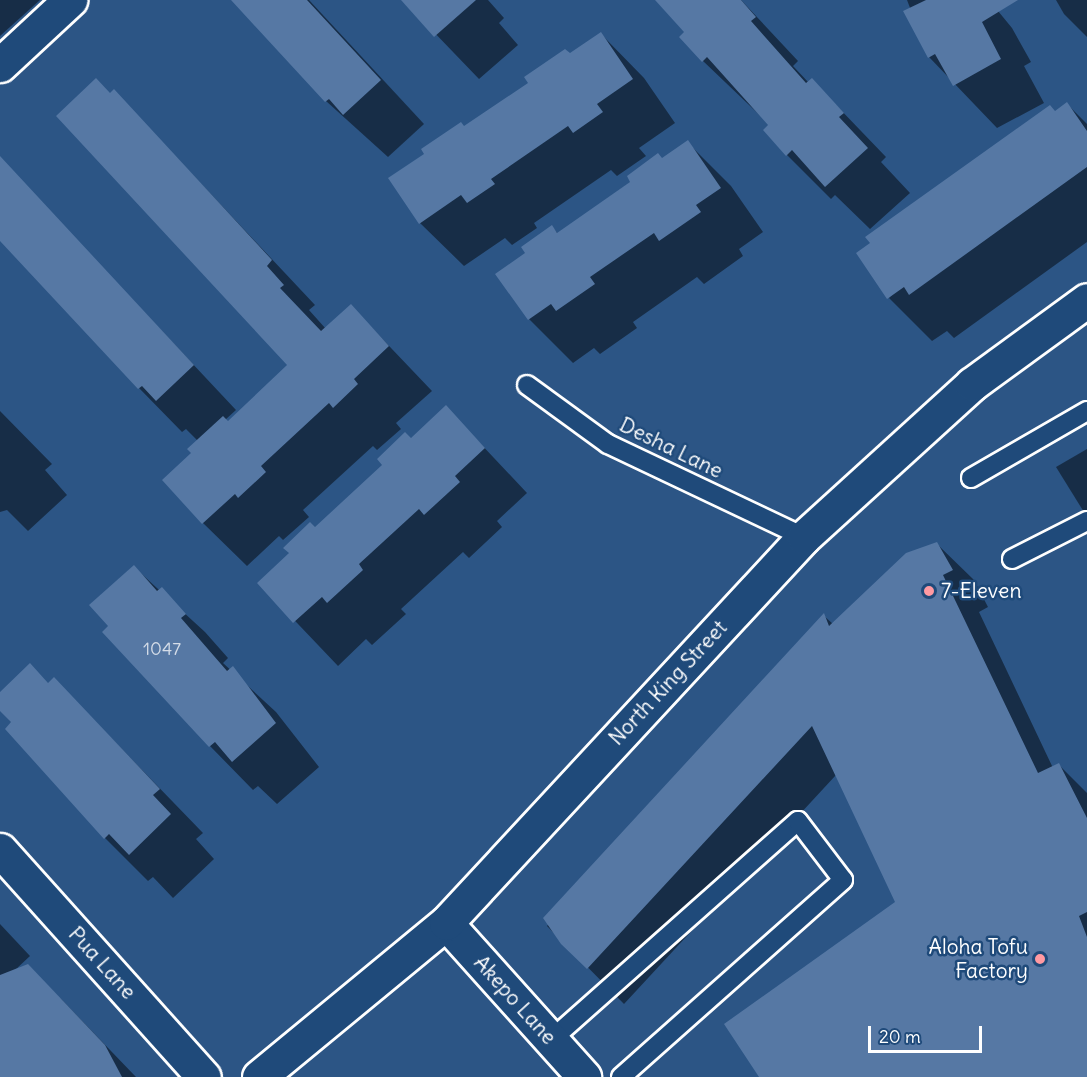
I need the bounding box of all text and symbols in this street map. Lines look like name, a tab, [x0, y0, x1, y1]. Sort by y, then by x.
street label: Desha Lane	[615, 412, 727, 484]
place label: 7-Eleven	[941, 578, 1022, 604]
marker: 7-Eleven	[922, 584, 936, 598]
street label: North King Street	[604, 615, 732, 751]
house number: 1047	[143, 638, 181, 660]
street label: Pua Lane	[63, 922, 141, 1004]
place label: Aloha Tofu Factory	[928, 934, 1028, 984]
street label: Akepo Lane	[469, 950, 561, 1050]
marker: Aloha Tofu Factory	[1033, 952, 1047, 966]
scale bar	[871, 1014, 985, 1052]
text: 20 m	[879, 1025, 921, 1048]

